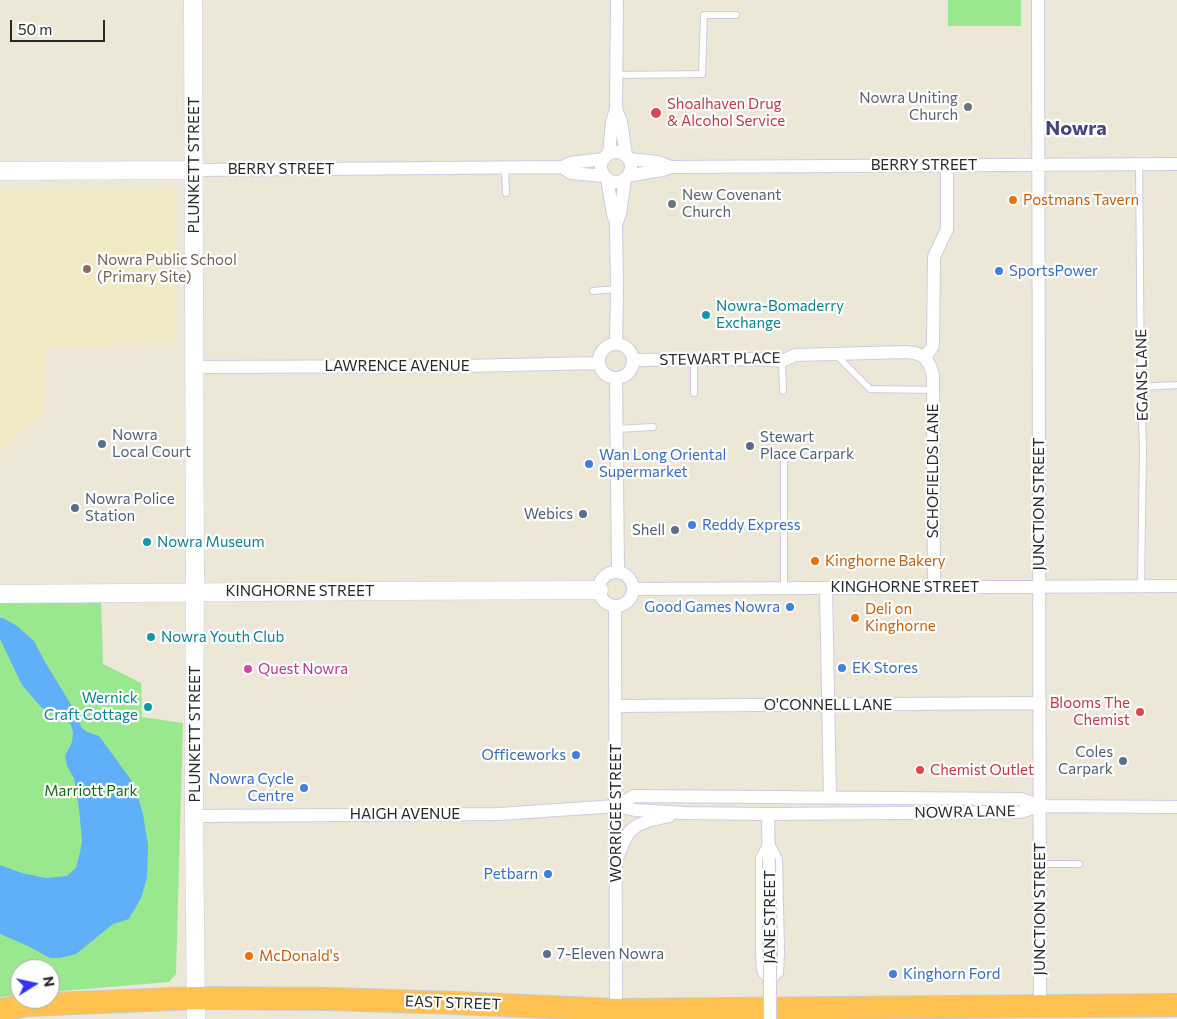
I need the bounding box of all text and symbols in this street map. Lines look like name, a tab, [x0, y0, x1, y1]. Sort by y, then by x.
scale bar	[12, 10, 108, 42]
text: 50 m	[18, 20, 52, 38]
place label: Nowra Uniting Church	[859, 89, 958, 124]
place label: Shoalhaven Drug & Alcohol Service	[667, 95, 785, 130]
street label: PLUNKETT STREET	[185, 97, 203, 233]
marker: Nowra Uniting Church	[962, 101, 974, 113]
marker: Shoalhaven Drug & Alcohol Service	[649, 106, 663, 120]
district label: Nowra	[1045, 116, 1107, 140]
street label: BERRY STREET	[871, 156, 977, 174]
street label: BERRY STREET	[228, 160, 334, 178]
place label: New Covenant Church	[682, 186, 781, 221]
place label: Postmans Tavern	[1023, 191, 1139, 209]
marker: Postmans Tavern	[1007, 194, 1019, 206]
marker: New Covenant Church	[666, 198, 678, 210]
place label: Nowra Public School (Primary Site)	[97, 251, 237, 286]
place label: SportsPower	[1009, 262, 1098, 280]
marker: Nowra Public School (Primary Site)	[81, 263, 93, 275]
marker: SportsPower	[993, 265, 1005, 277]
place label: Nowra-Bomaderry Exchange	[716, 297, 844, 332]
marker: Nowra-Bomaderry Exchange	[700, 309, 712, 321]
street label: EGANS LANE	[1132, 329, 1152, 421]
street label: STEWART PLACE	[659, 349, 781, 369]
street label: LAWRENCE AVENUE	[324, 357, 470, 375]
street label: SCHOFIELDS LANE	[924, 404, 942, 538]
place label: Nowra Local Court	[112, 426, 191, 461]
place label: Stewart Place Carpark	[760, 428, 854, 463]
marker: Nowra Local Court	[96, 438, 108, 450]
street label: JUNCTION STREET	[1030, 438, 1048, 570]
marker: Stewart Place Carpark	[744, 440, 756, 452]
place label: Wan Long Oriental Supermarket	[599, 446, 726, 481]
marker: Wan Long Oriental Supermarket	[583, 458, 595, 470]
place label: Nowra Police Station	[85, 490, 175, 525]
marker: Nowra Police Station	[69, 502, 81, 514]
place label: Webics	[524, 505, 573, 523]
marker: Webics	[577, 508, 589, 520]
place label: Reddy Express	[702, 516, 800, 534]
marker: Reddy Express	[686, 519, 698, 531]
place label: Shell	[632, 521, 665, 539]
marker: Shell	[669, 524, 681, 536]
place label: Nowra Museum	[157, 533, 264, 551]
marker: Nowra Museum	[141, 536, 153, 548]
place label: Kinghorne Bakery	[825, 552, 946, 570]
marker: Kinghorne Bakery	[809, 555, 821, 567]
street label: KINGHORNE STREET	[831, 578, 979, 596]
street label: KINGHORNE STREET	[226, 582, 374, 600]
place label: Good Games Nowra	[644, 598, 780, 616]
place label: Deli on Kinghorne	[865, 600, 936, 635]
marker: Good Games Nowra	[784, 601, 796, 613]
marker: Deli on Kinghorne	[849, 612, 861, 624]
place label: Nowra Youth Club	[161, 628, 284, 646]
marker: Nowra Youth Club	[145, 631, 157, 643]
place label: EK Stores	[852, 659, 918, 677]
place label: Quest Nowra	[258, 660, 348, 678]
marker: EK Stores	[836, 662, 848, 674]
marker: Quest Nowra	[242, 663, 254, 675]
street label: PLUNKETT STREET	[186, 666, 204, 802]
place label: Wernick Craft Cottage	[44, 689, 138, 724]
place label: Blooms The Chemist	[1050, 694, 1130, 729]
street label: O'CONNELL LANE	[764, 696, 892, 714]
marker: Wernick Craft Cottage	[142, 701, 154, 713]
marker: Blooms The Chemist	[1134, 706, 1146, 718]
place label: Coles Carpark	[1058, 743, 1113, 778]
street label: WORRIGEE STREET	[607, 744, 625, 882]
place label: Officeworks	[482, 746, 566, 764]
marker: Officeworks	[570, 749, 582, 761]
marker: Coles Carpark	[1117, 755, 1129, 767]
place label: Chemist Outlet	[930, 761, 1034, 779]
marker: Chemist Outlet	[914, 764, 926, 776]
place label: Nowra Cycle Centre	[209, 770, 294, 805]
park label: Marriott Park	[44, 782, 138, 800]
marker: Nowra Cycle Centre	[298, 782, 310, 794]
street label: NOWRA LANE	[914, 802, 1016, 822]
street label: HAIGH AVENUE	[350, 805, 460, 823]
street label: JUNCTION STREET	[1031, 843, 1049, 975]
place label: Petbarn	[484, 865, 538, 883]
marker: Petbarn	[542, 868, 554, 880]
street label: JANE STREET	[761, 870, 779, 964]
place label: 7-Eleven Nowra	[557, 945, 664, 963]
place label: McDonald's	[259, 947, 340, 965]
marker: 7-Eleven Nowra	[541, 948, 553, 960]
marker: McDonald's	[243, 950, 255, 962]
north arrow	[10, 959, 60, 1009]
place label: Kinghorn Ford	[903, 965, 1000, 983]
marker: Kinghorn Ford	[887, 968, 899, 980]
text: N	[40, 975, 59, 988]
street label: EAST STREET	[405, 992, 501, 1014]

